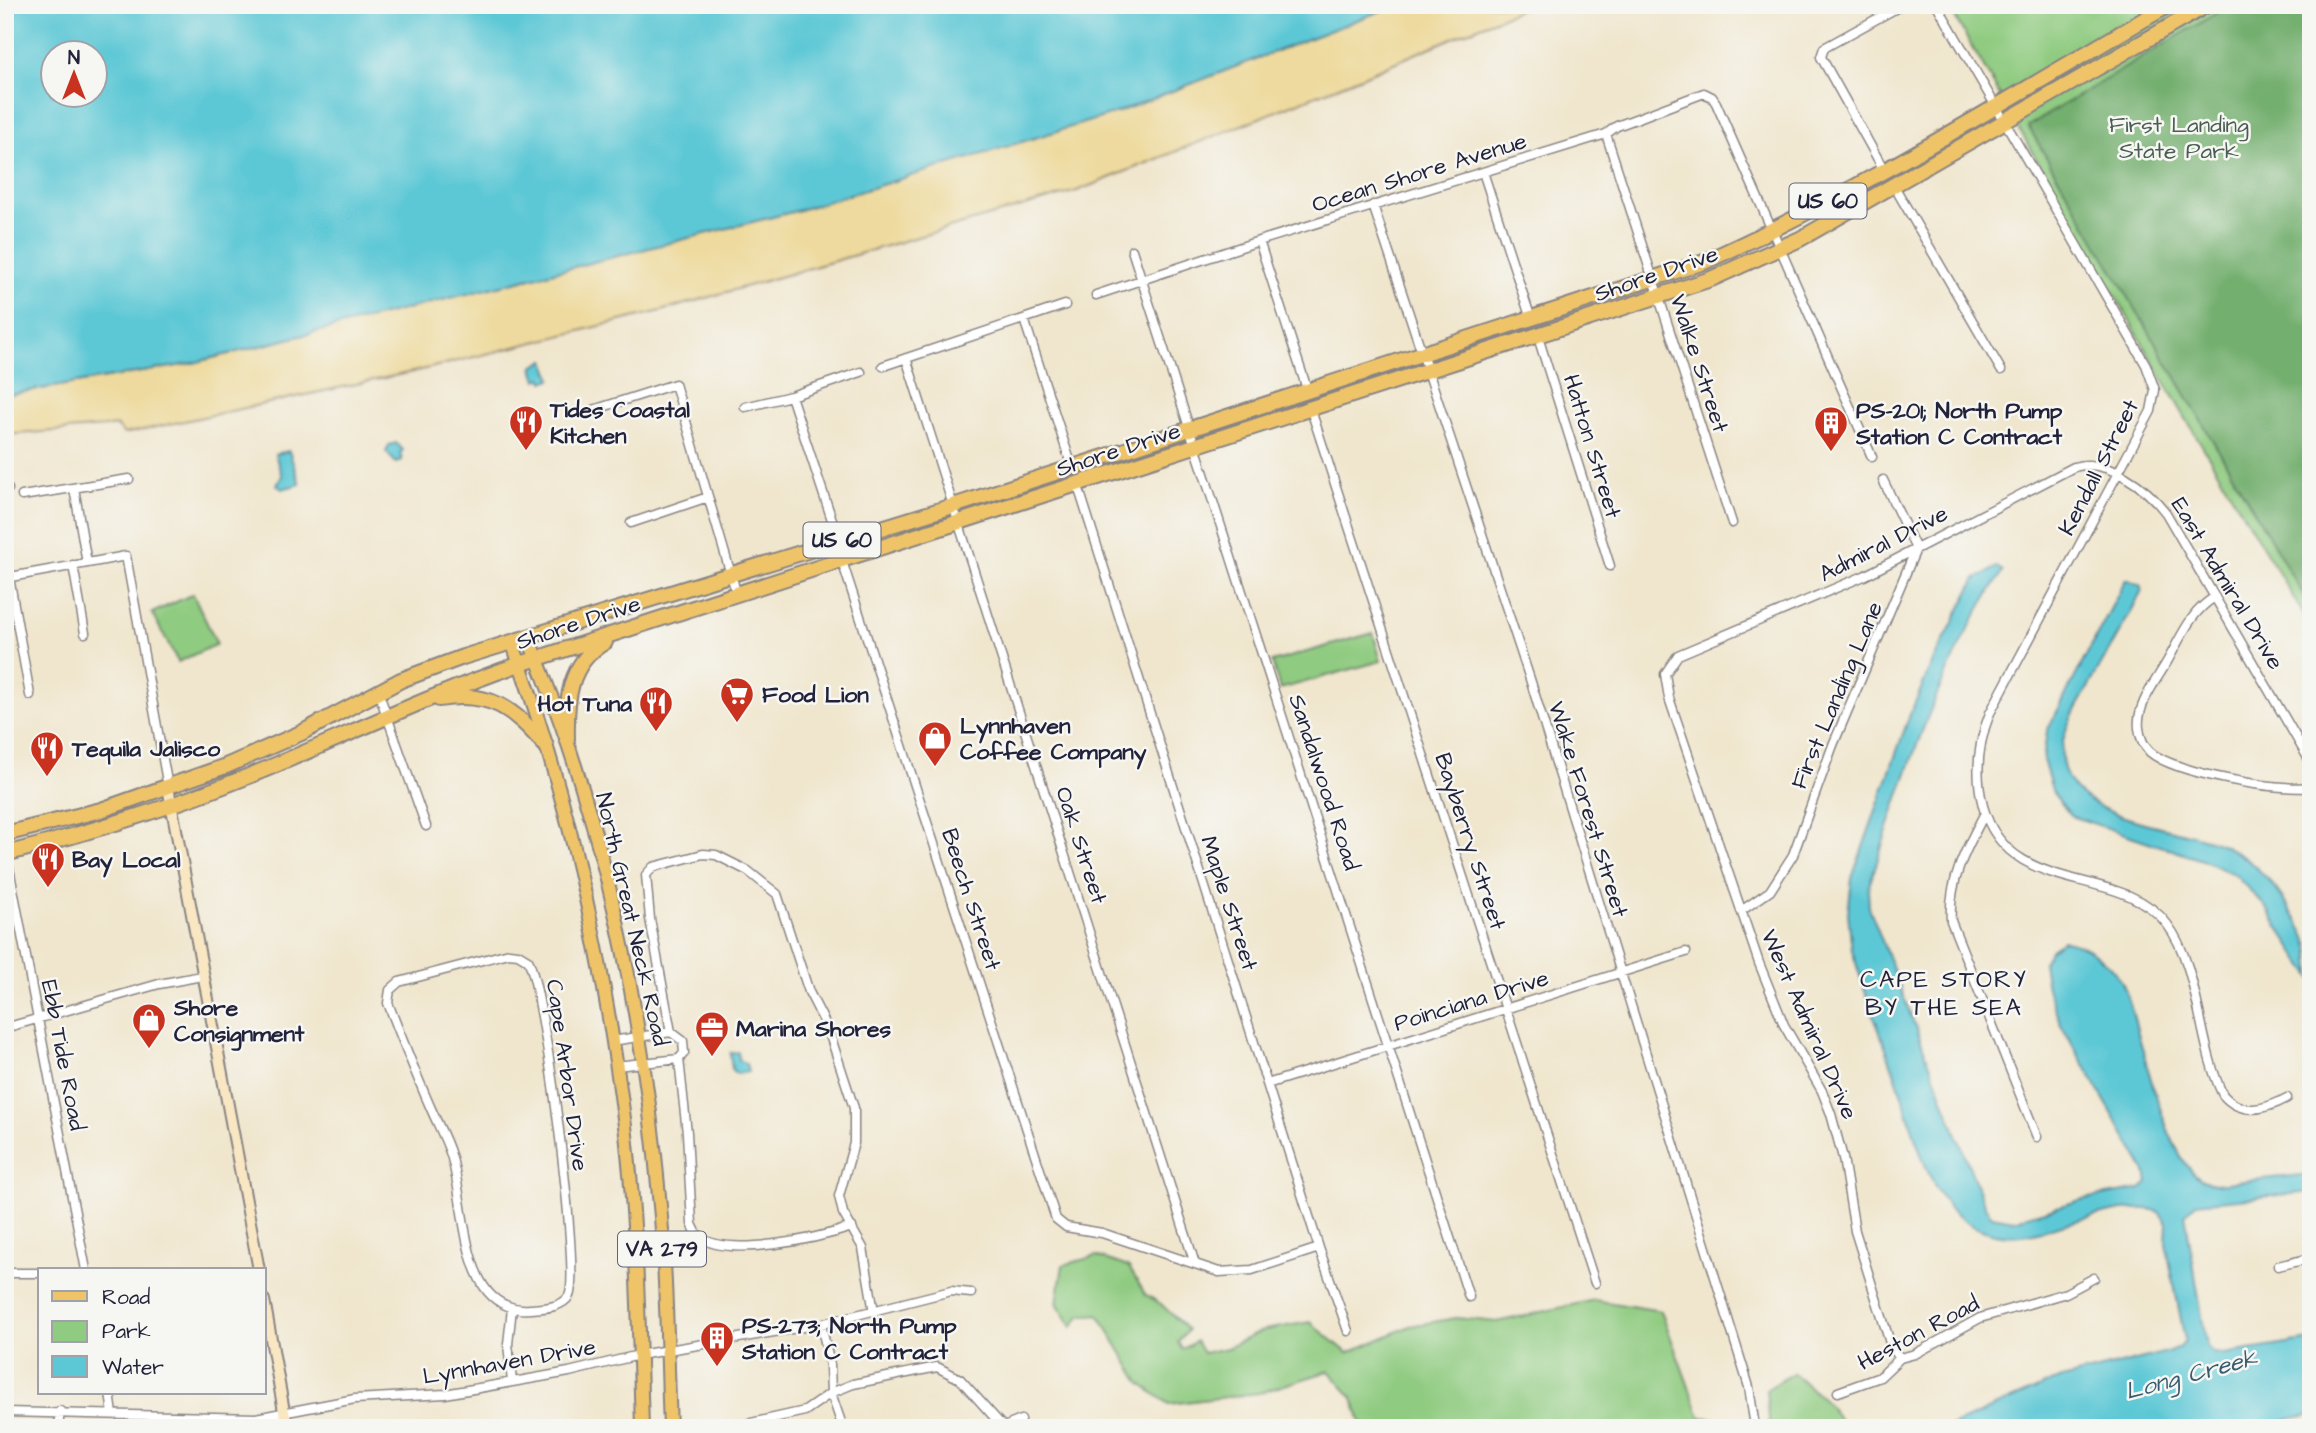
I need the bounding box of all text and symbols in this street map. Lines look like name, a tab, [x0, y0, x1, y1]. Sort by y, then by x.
north arrow	[38, 38, 108, 108]
text: N	[68, 45, 80, 72]
park label: First Landing State Park	[2109, 109, 2249, 167]
street label: Ocean Shore Avenue	[1308, 125, 1531, 221]
road number: US 60	[1790, 184, 1867, 218]
street label: Shore Drive	[1590, 238, 1722, 310]
street label: Walke Street	[1662, 290, 1737, 437]
street label: Hatton Street	[1555, 370, 1629, 523]
street label: Kendall Street	[2051, 393, 2147, 541]
place label: Tides Coastal Kitchen	[549, 394, 690, 452]
place label: PS-201; North Pump Station C Contract	[1855, 395, 2063, 453]
restaurant icon: Tides Coastal Kitchen	[507, 403, 545, 452]
building icon: PS-201; North Pump Station C Contract	[1812, 404, 1850, 453]
street label: Shore Drive	[1052, 415, 1185, 485]
street label: East Admiral Drive	[2163, 491, 2291, 676]
street label: Admiral Drive	[1814, 498, 1953, 590]
road number: US 60	[804, 522, 880, 558]
street label: Shore Drive	[512, 588, 645, 658]
street label: First Landing Lane	[1783, 597, 1892, 794]
supermarket icon: Food Lion	[718, 675, 756, 724]
place label: Food Lion	[762, 679, 869, 711]
restaurant icon: Hot Tuna	[637, 684, 675, 733]
place label: Hot Tuna	[537, 688, 632, 720]
street label: Sandalwood Road	[1280, 690, 1368, 875]
street label: Wake Forest Street	[1540, 697, 1636, 922]
place label: Lynnhaven Coffee Company	[960, 710, 1147, 770]
shop icon: Lynnhaven Coffee Company	[916, 719, 954, 768]
restaurant icon: Tequila Jalisco	[28, 729, 66, 778]
place label: Tequila Jalisco	[71, 733, 220, 765]
street label: Bayberry Street	[1425, 749, 1514, 935]
street label: Oak Street	[1047, 783, 1115, 909]
street label: North Great Neck Road	[587, 790, 677, 1049]
street label: Beech Street	[933, 824, 1009, 975]
street label: Maple Street	[1192, 832, 1266, 975]
restaurant icon: Bay Local	[29, 840, 67, 889]
place label: Bay Local	[72, 844, 181, 878]
street label: West Admiral Drive	[1753, 924, 1865, 1124]
street label: Poinciana Drive	[1390, 962, 1553, 1040]
district label: CAPE STORY BY THE SEA	[1860, 963, 2028, 1025]
street label: Ebb Tide Road	[33, 977, 93, 1133]
street label: Cape Arbor Drive	[538, 977, 596, 1173]
place label: Shore Consignment	[173, 992, 305, 1051]
shop icon: Shore Consignment	[130, 1001, 168, 1050]
office icon: Marina Shores	[693, 1009, 731, 1058]
place label: Marina Shores	[736, 1013, 892, 1045]
road number: VA 279	[618, 1232, 706, 1266]
legend	[38, 1268, 266, 1394]
text: Road	[102, 1283, 150, 1312]
street label: Heston Road	[1852, 1287, 1985, 1378]
place label: PS-273; North Pump Station C Contract	[741, 1310, 957, 1368]
text: Park	[102, 1317, 151, 1346]
building icon: PS-273; North Pump Station C Contract	[698, 1319, 736, 1368]
street label: Lynnhaven Drive	[420, 1331, 598, 1394]
water label: Long Creek	[2122, 1341, 2262, 1410]
text: Water	[102, 1353, 164, 1382]

